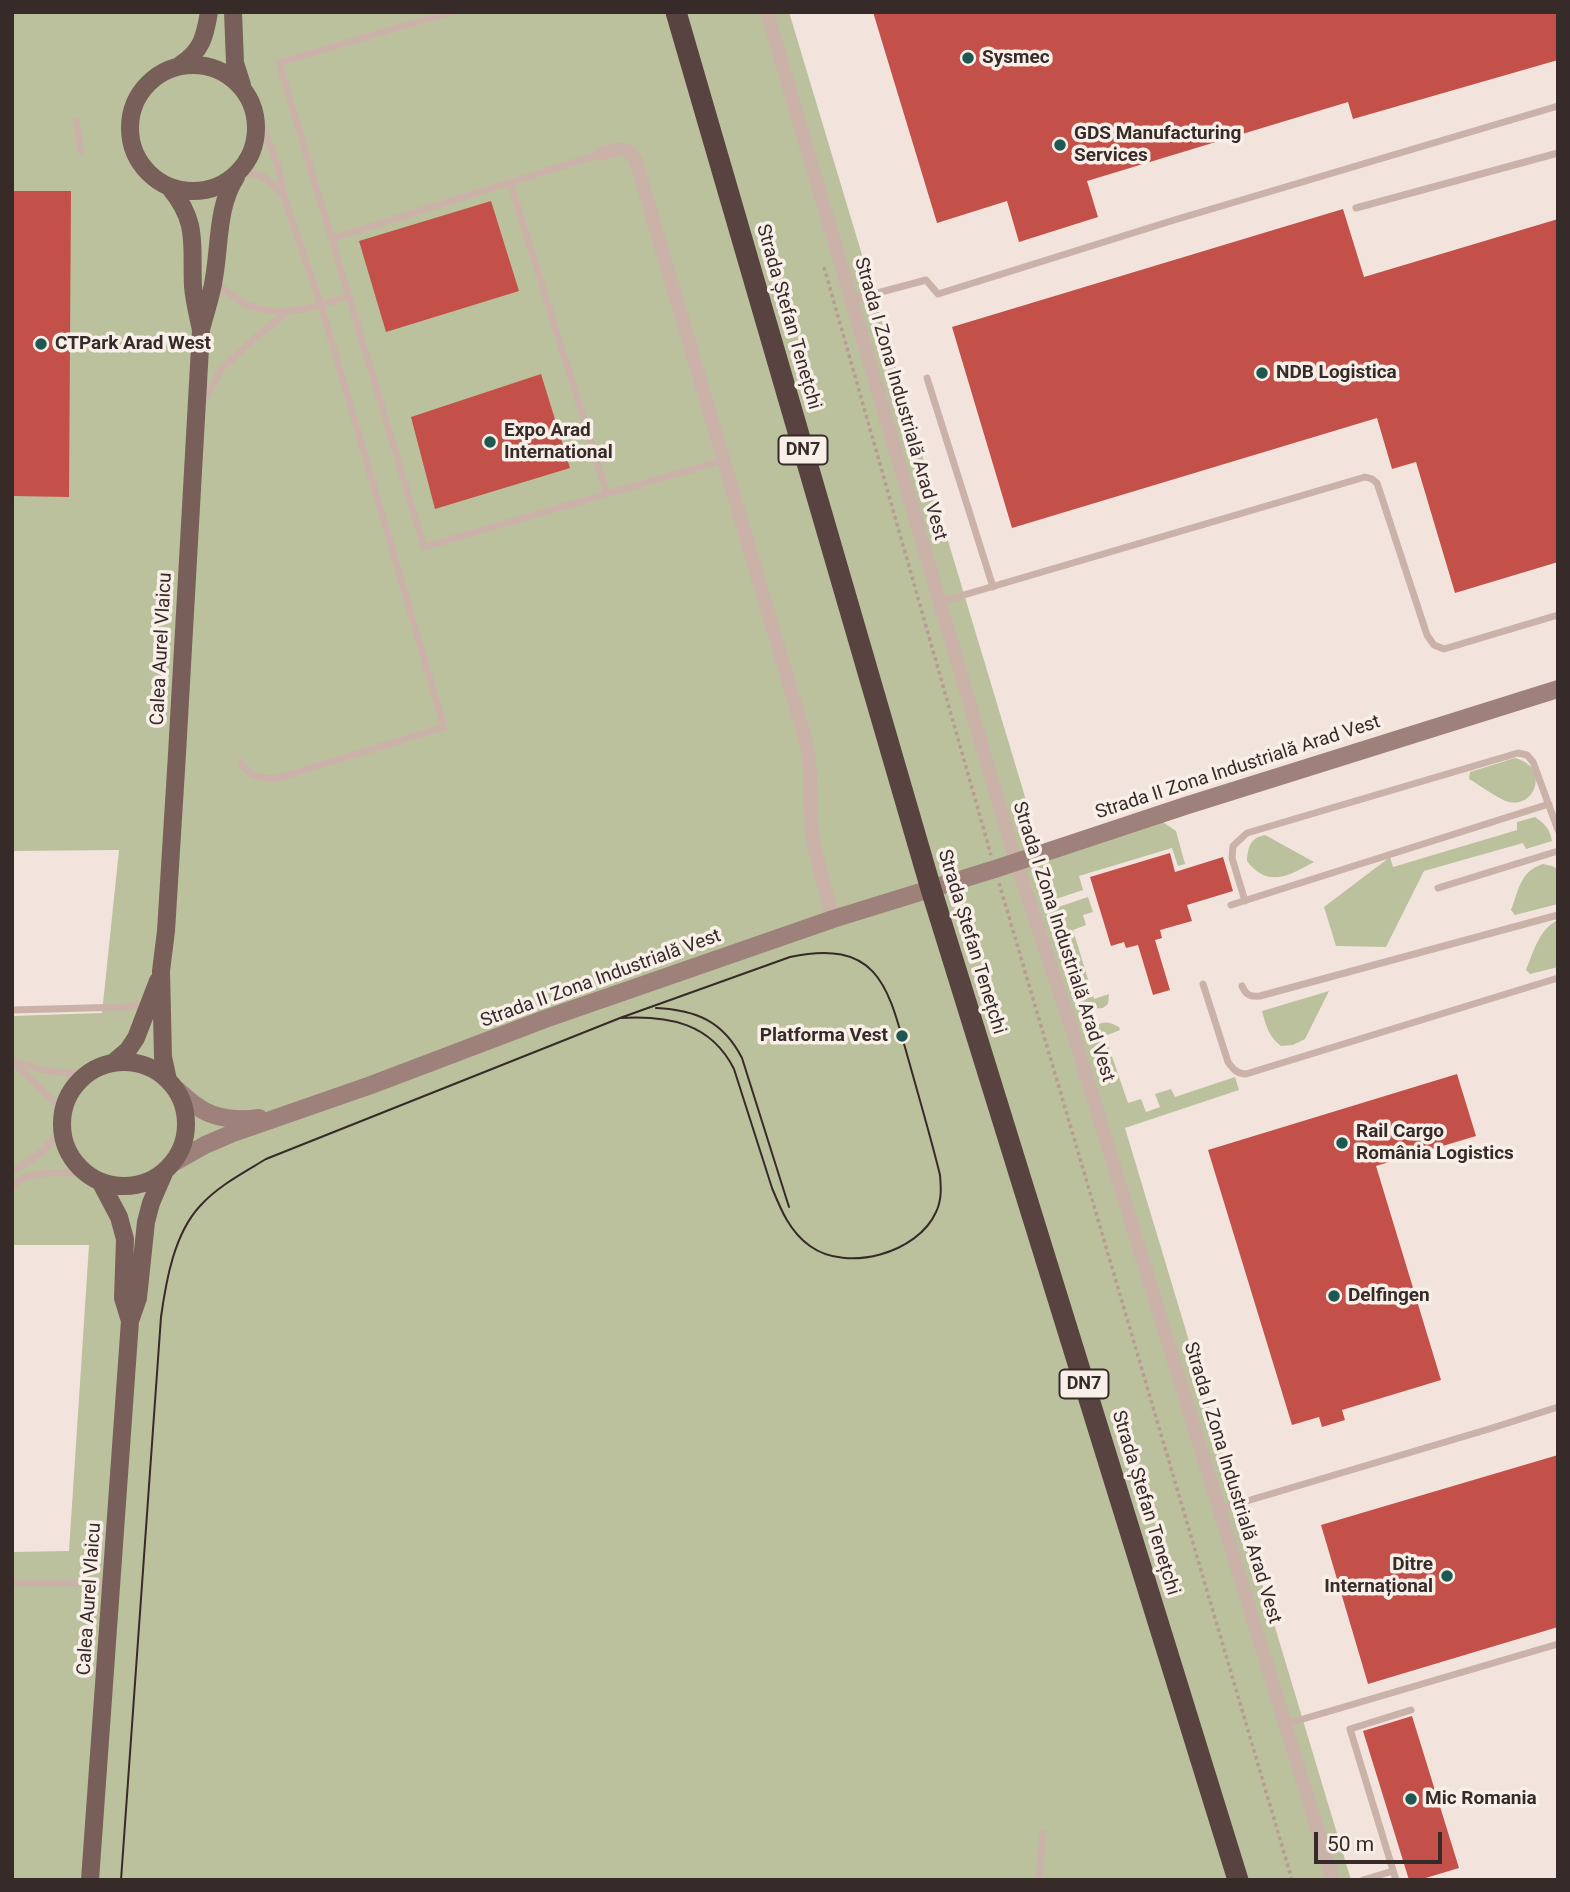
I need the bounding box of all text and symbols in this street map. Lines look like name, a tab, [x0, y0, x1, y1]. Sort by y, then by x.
place label: Sysmec	[982, 47, 1050, 69]
marker: Sysmec	[960, 50, 976, 66]
place label: GDS Manufacturing Services	[1074, 123, 1241, 167]
marker: GDS Manufacturing Services	[1052, 137, 1068, 153]
street label: Strada Ștefan Tenețchi	[751, 222, 825, 412]
street label: Strada I Zona Industrială Arad Vest	[849, 255, 951, 543]
place label: CTPark Arad West	[55, 333, 211, 355]
marker: CTPark Arad West	[33, 336, 49, 352]
place label: NDB Logistica	[1276, 362, 1397, 384]
marker: NDB Logistica	[1254, 365, 1270, 381]
place label: Expo Arad International	[504, 420, 613, 464]
marker: Expo Arad International	[482, 434, 498, 450]
road number: DN7	[778, 436, 828, 464]
street label: Calea Aurel Vlaicu	[147, 572, 177, 726]
street label: Strada II Zona Industrială Arad Vest	[1093, 711, 1383, 825]
street label: Strada I Zona Industrială Arad Vest	[1007, 799, 1119, 1085]
street label: Strada Ștefan Tenețchi	[932, 847, 1010, 1037]
street label: Strada II Zona Industrială Vest	[478, 925, 724, 1033]
place label: Platforma Vest	[760, 1025, 888, 1047]
marker: Platforma Vest	[894, 1028, 910, 1044]
place label: Rail Cargo România Logistics	[1356, 1121, 1514, 1165]
marker: Rail Cargo România Logistics	[1334, 1135, 1350, 1151]
place label: Delfingen	[1348, 1285, 1430, 1307]
marker: Delfingen	[1326, 1288, 1342, 1304]
street label: Strada I Zona Industrială Arad Vest	[1178, 1340, 1286, 1626]
road number: DN7	[1060, 1370, 1108, 1399]
street label: Strada Ștefan Tenețchi	[1106, 1408, 1184, 1598]
street label: Calea Aurel Vlaicu	[73, 1522, 107, 1676]
place label: Ditre Internațional	[1324, 1554, 1433, 1598]
marker: Ditre Internațional	[1439, 1568, 1455, 1584]
place label: Mic Romania	[1425, 1788, 1537, 1810]
marker: Mic Romania	[1403, 1791, 1419, 1807]
scale bar	[1318, 1818, 1446, 1862]
text: 50 m	[1327, 1832, 1374, 1856]

